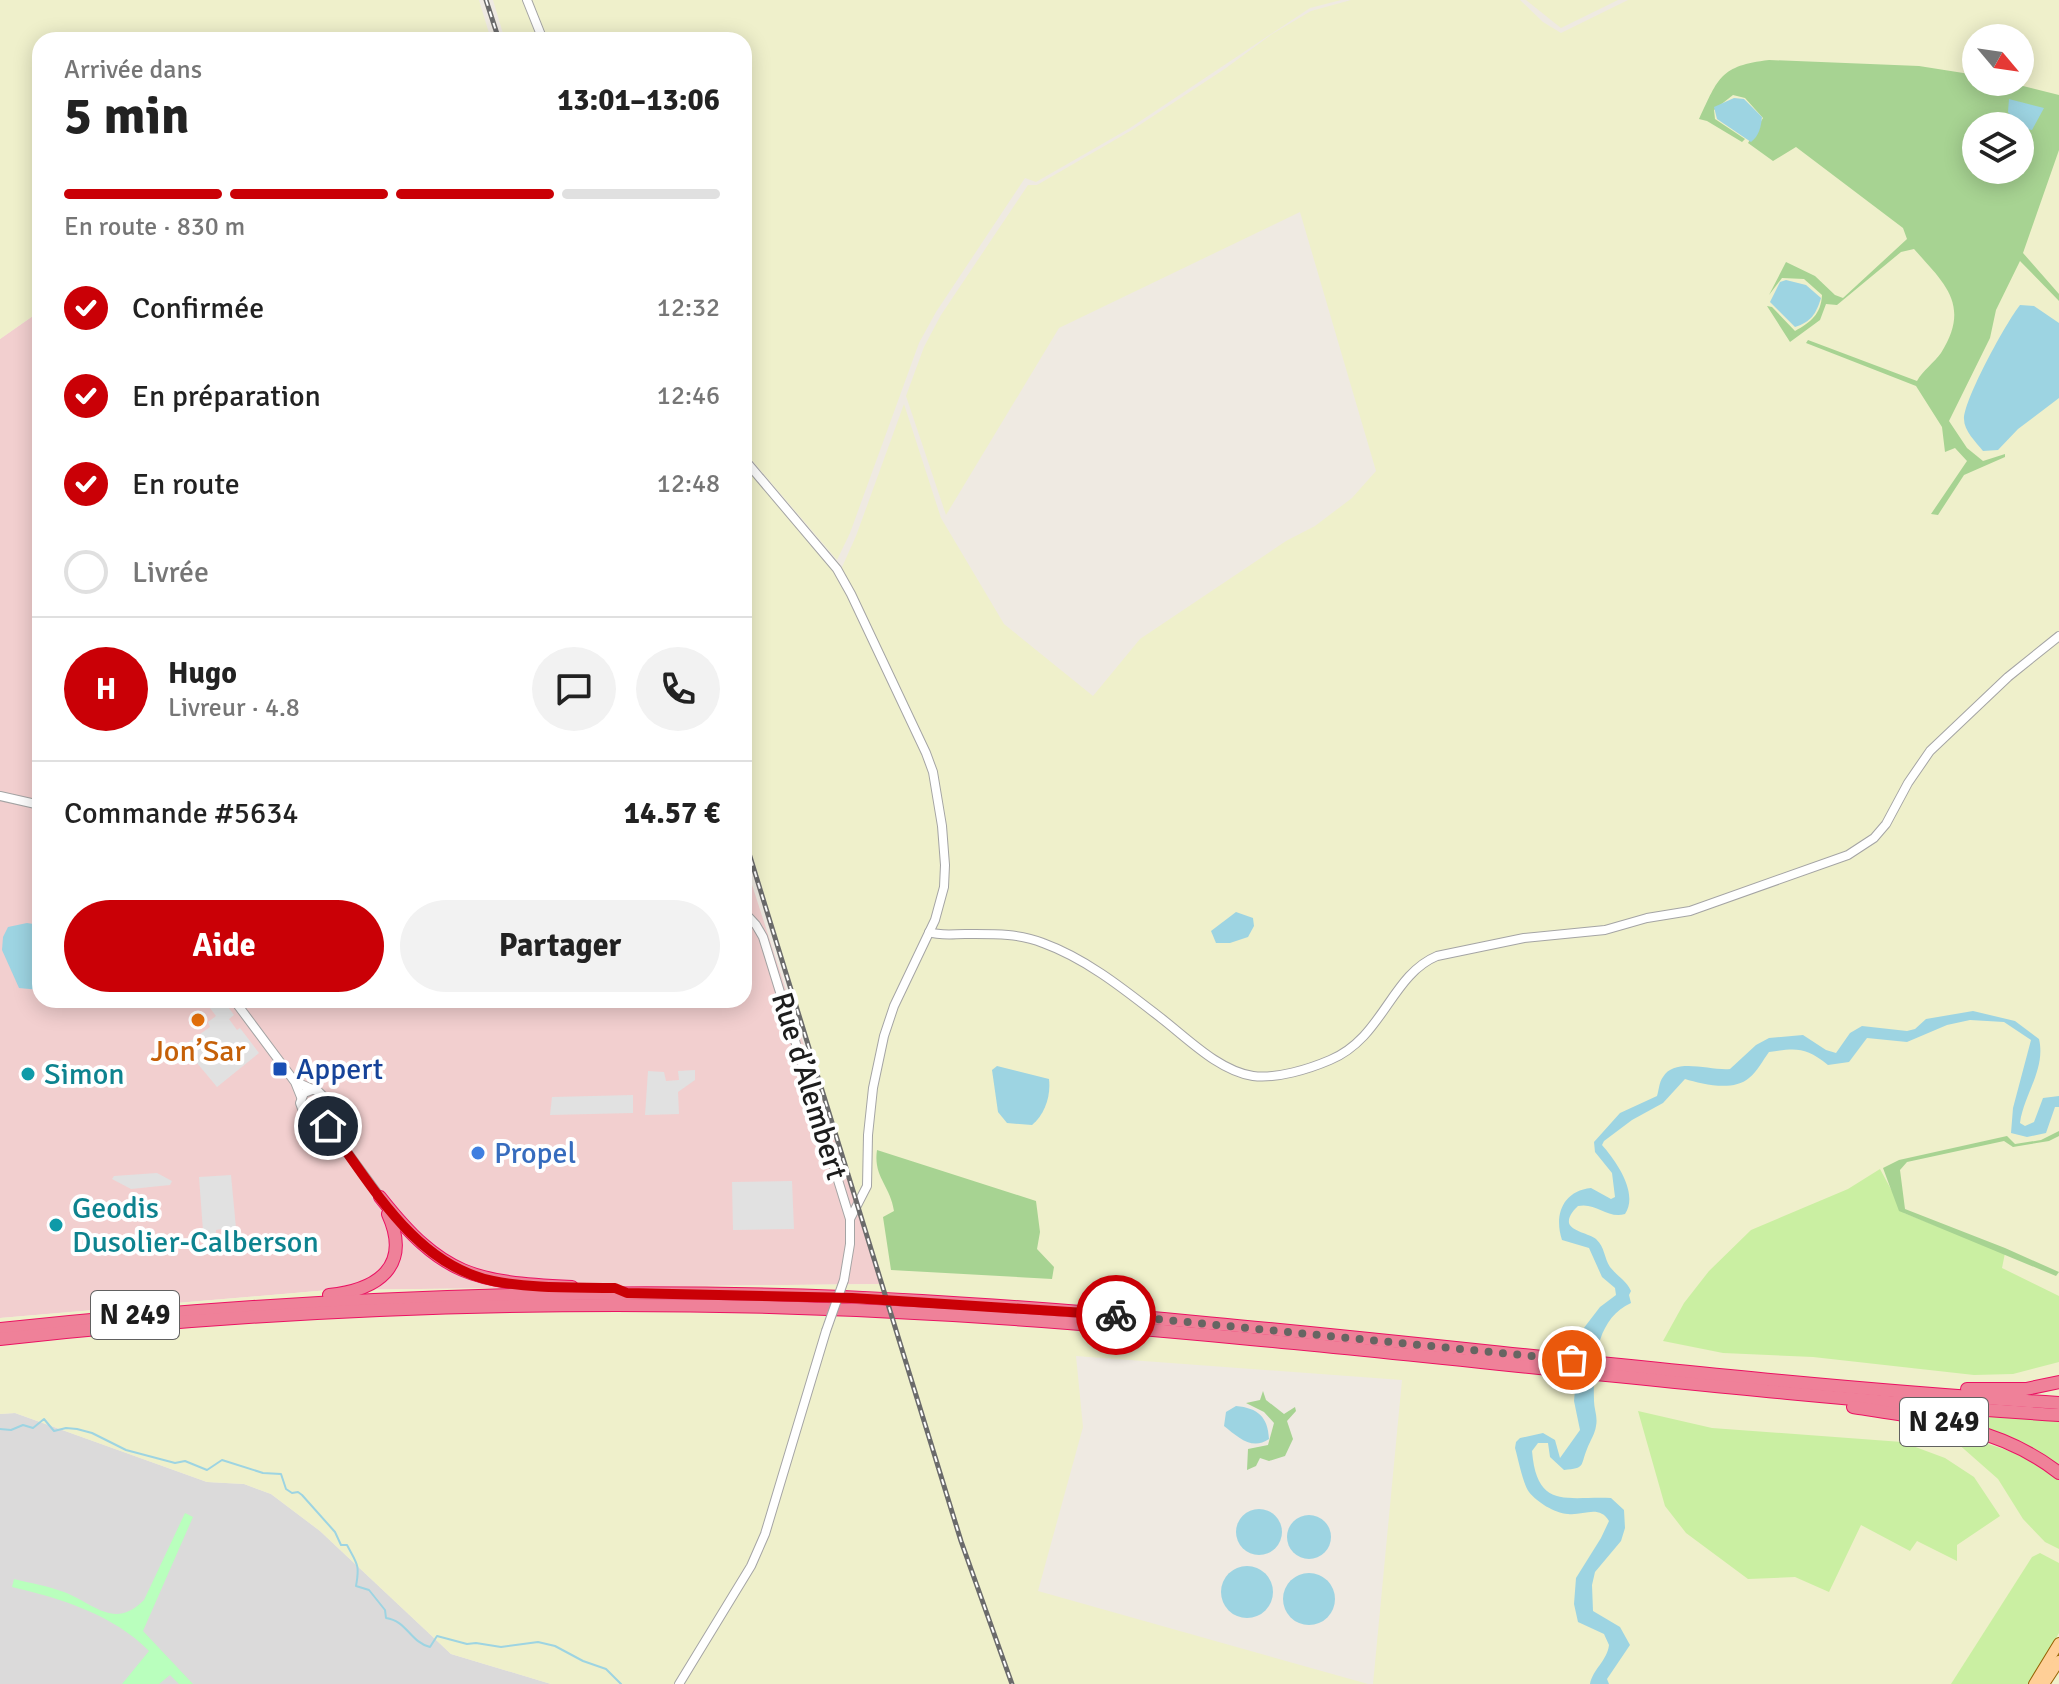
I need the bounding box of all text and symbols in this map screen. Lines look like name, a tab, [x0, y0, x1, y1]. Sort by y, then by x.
north arrow	[1962, 24, 2034, 96]
map controls	[1962, 24, 2034, 184]
text: Arrivée dans	[64, 54, 202, 86]
text: 13:01–13:06	[557, 82, 720, 119]
text: 5 min	[64, 84, 190, 148]
button: layers	[1962, 112, 2034, 184]
text: En route · 830 m	[64, 211, 245, 243]
icon: check	[64, 286, 108, 330]
text: Confirmée	[132, 290, 264, 327]
text: 12:32	[657, 292, 720, 324]
icon: check	[64, 374, 108, 418]
text: En préparation	[132, 378, 321, 415]
text: 12:46	[657, 380, 720, 412]
icon: check	[64, 462, 108, 506]
text: En route	[132, 466, 240, 503]
text: 12:48	[657, 468, 720, 500]
text: Livrée	[132, 554, 209, 591]
button: chat	[532, 647, 616, 731]
button: phone	[636, 647, 720, 731]
text: Hugo	[168, 655, 237, 692]
text: H	[96, 671, 116, 708]
text: Livreur · 4.8	[168, 692, 300, 724]
text: Commande #5634	[64, 795, 299, 832]
text: 14.57 €	[624, 795, 720, 832]
button: Aide	[64, 900, 384, 992]
button: Partager	[400, 900, 720, 992]
street label: Rue d’Alembert	[763, 988, 855, 1184]
marker: Jon’Sar	[189, 1011, 207, 1029]
place label: Jon’Sar	[150, 1033, 246, 1070]
place label: Appert	[296, 1051, 383, 1088]
place label: Simon	[44, 1056, 125, 1093]
marker: Appert	[271, 1060, 289, 1078]
marker: Simon	[19, 1065, 37, 1083]
pin	[294, 1092, 362, 1160]
icon: home	[306, 1104, 350, 1148]
place label: Propel	[494, 1135, 576, 1172]
marker: Propel	[469, 1144, 487, 1162]
place label: Geodis Dusolier-Calberson	[72, 1190, 319, 1261]
marker: Geodis Dusolier-Calberson	[47, 1216, 65, 1234]
courier	[1076, 1275, 1156, 1355]
road number: N 249	[91, 1291, 179, 1339]
icon: bike	[1094, 1293, 1138, 1337]
pin	[1538, 1326, 1606, 1394]
icon: bag	[1550, 1338, 1594, 1382]
road number: N 249	[1900, 1398, 1988, 1446]

